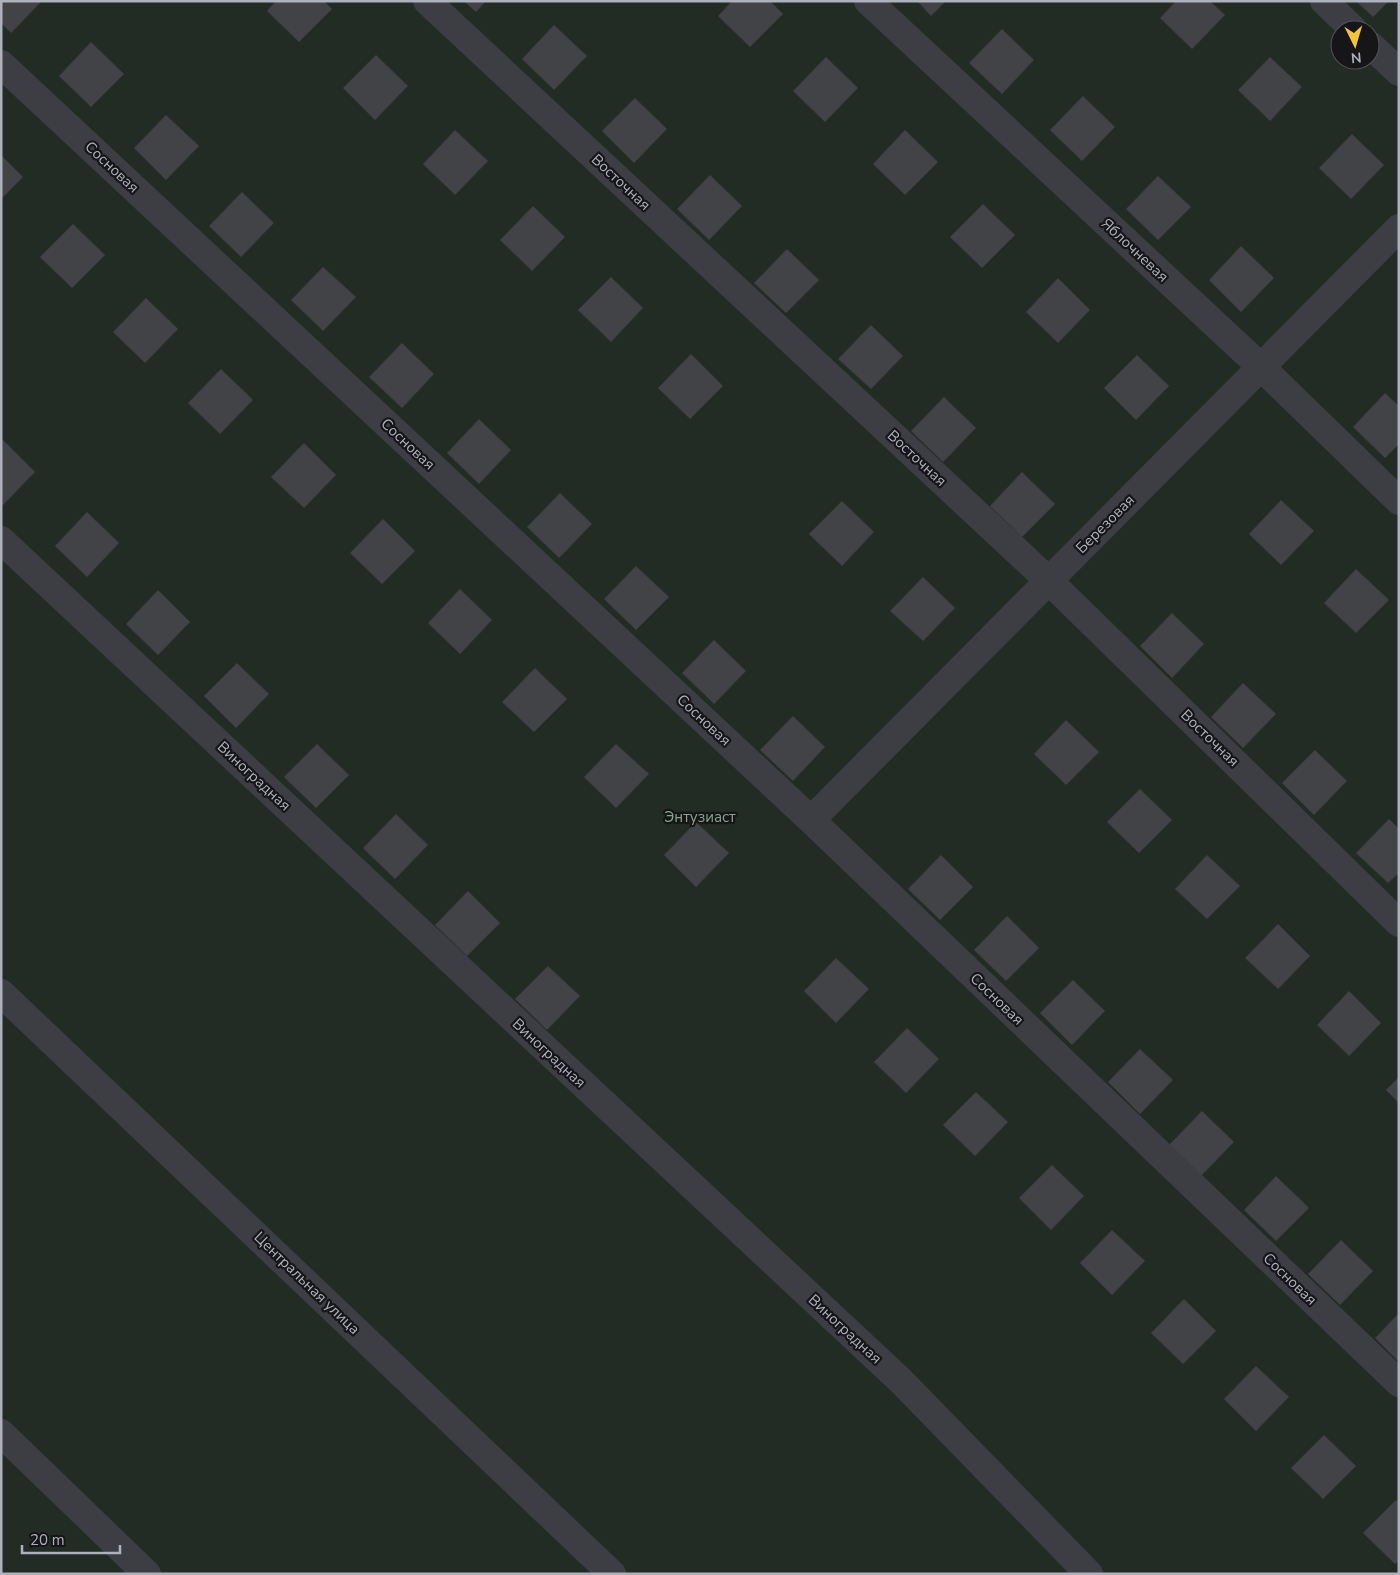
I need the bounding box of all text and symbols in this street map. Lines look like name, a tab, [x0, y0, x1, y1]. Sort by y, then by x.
north arrow	[1330, 20, 1380, 70]
text: N	[1350, 48, 1362, 67]
street label: Сосновая	[81, 137, 143, 197]
street label: Восточная	[587, 149, 655, 215]
street label: Яблочневая	[1097, 214, 1173, 286]
street label: Сосновая	[377, 414, 439, 474]
street label: Восточная	[883, 425, 951, 491]
street label: Березовая	[1071, 490, 1139, 558]
street label: Сосновая	[673, 690, 735, 750]
street label: Восточная	[1176, 705, 1244, 771]
street label: Виноградная	[213, 737, 295, 815]
park label: Энтузиаст	[664, 807, 736, 827]
street label: Сосновая	[966, 968, 1028, 1030]
street label: Виноградная	[508, 1014, 590, 1092]
street label: Центральная улица	[250, 1227, 364, 1339]
street label: Сосновая	[1259, 1248, 1321, 1310]
street label: Виноградная	[804, 1290, 886, 1368]
scale bar	[22, 1522, 120, 1554]
text: 20 m	[30, 1530, 65, 1550]

